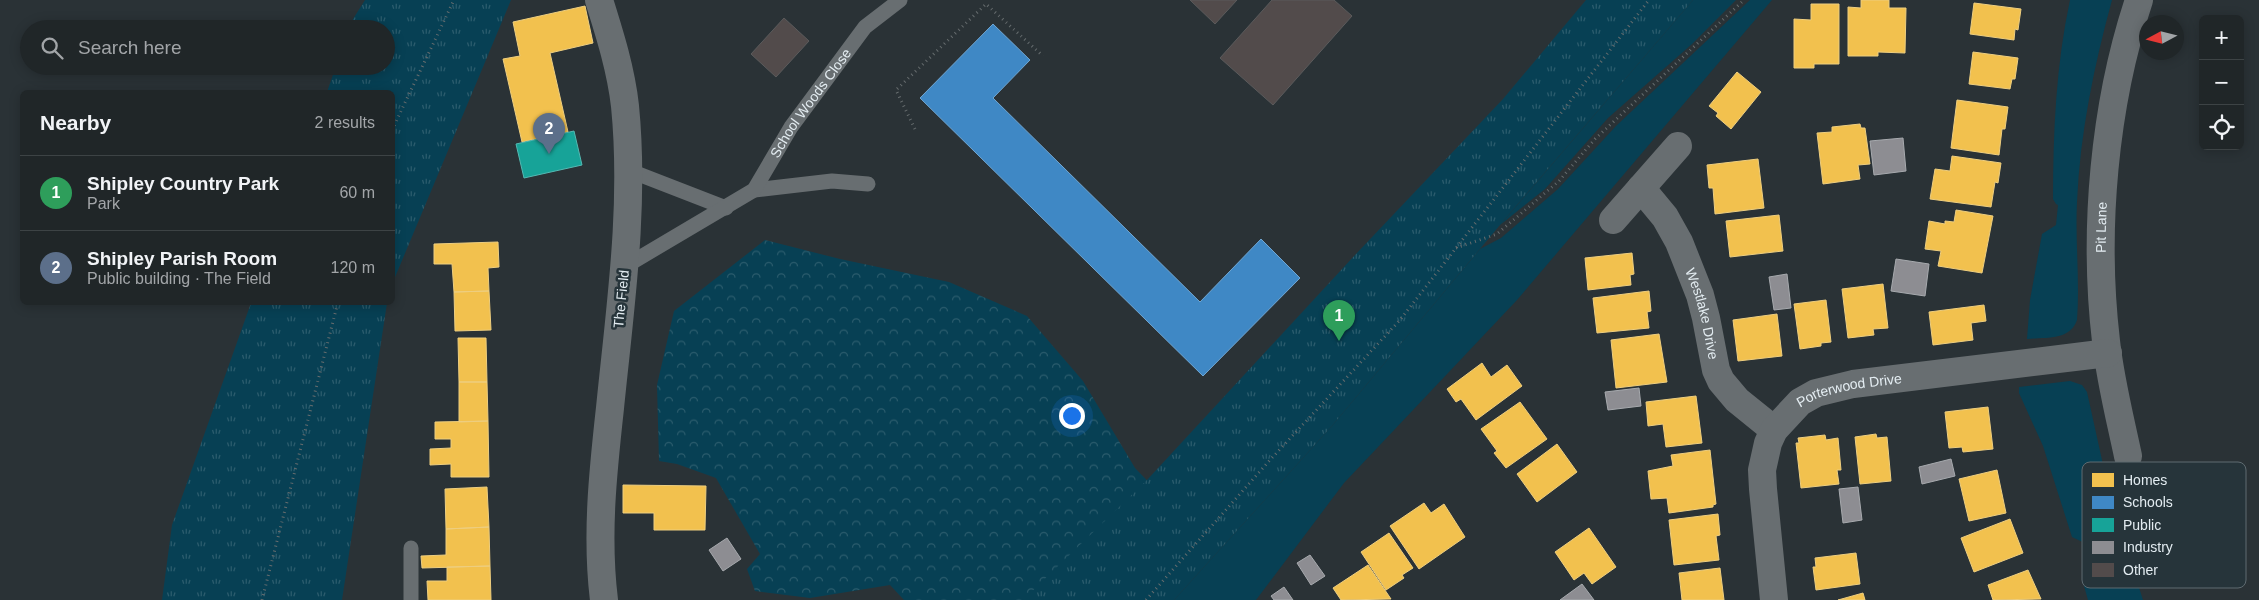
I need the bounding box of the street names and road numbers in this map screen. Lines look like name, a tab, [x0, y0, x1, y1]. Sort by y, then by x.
street label: School Woods Close	[767, 45, 855, 160]
street label: Pit Lane	[2093, 201, 2110, 253]
street label: Westlake Drive	[1682, 266, 1722, 361]
street label: The Field	[610, 269, 632, 329]
street label: Porterwood Drive	[1794, 370, 1903, 410]

